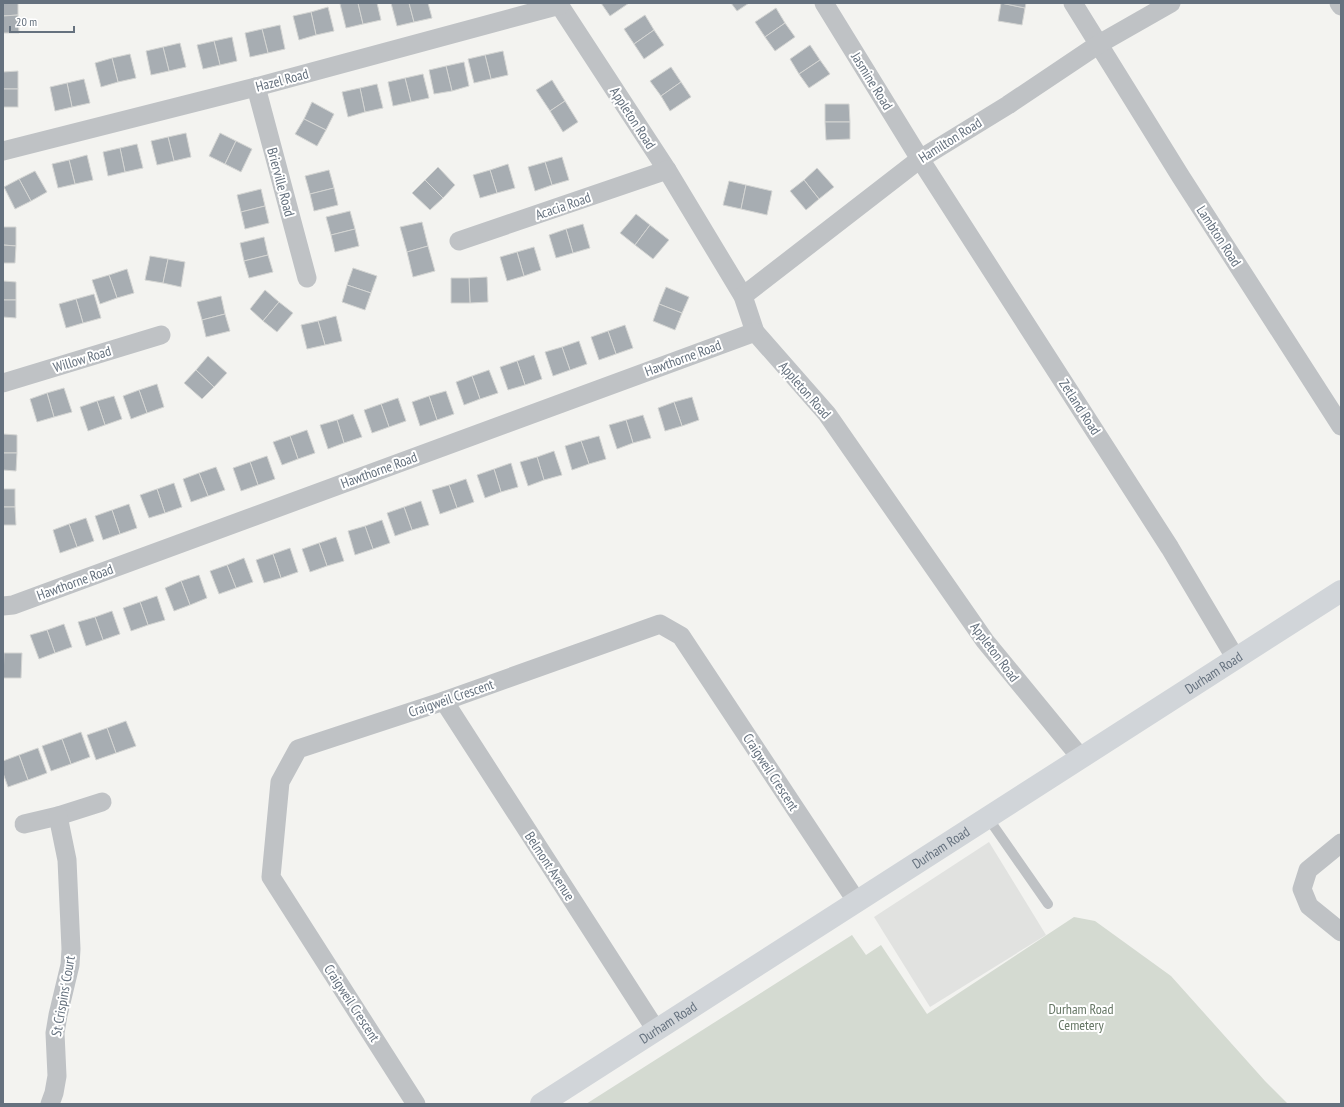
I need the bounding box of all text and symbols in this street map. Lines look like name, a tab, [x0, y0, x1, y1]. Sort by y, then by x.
scale bar	[10, 8, 74, 34]
text: 20 m	[16, 14, 37, 29]
street label: Jasmine Road	[847, 48, 897, 113]
street label: Hazel Road	[254, 64, 310, 96]
street label: Appleton Road	[606, 83, 660, 153]
street label: Hamilton Road	[915, 113, 985, 167]
street label: Brierville Road	[263, 146, 299, 218]
street label: Acacia Road	[533, 188, 593, 224]
street label: Lambton Road	[1193, 202, 1245, 270]
street label: Hawthorne Road	[642, 336, 724, 380]
street label: Willow Road	[51, 342, 113, 376]
street label: Appleton Road	[775, 357, 835, 423]
street label: Zetland Road	[1055, 376, 1105, 438]
street label: Hawthorne Road	[338, 448, 420, 492]
street label: Hawthorne Road	[34, 560, 116, 604]
street label: Appleton Road	[967, 618, 1023, 686]
street label: Durham Road	[1181, 648, 1246, 698]
street label: Craigweil Crescent	[406, 675, 496, 721]
street label: Craigweil Crescent	[739, 730, 803, 814]
street label: Durham Road	[909, 822, 973, 873]
street label: Belmont Avenue	[521, 828, 579, 904]
street label: St Crispins' Court	[47, 954, 79, 1038]
street label: Craigweil Crescent	[320, 961, 384, 1045]
street label: Durham Road	[636, 997, 700, 1048]
park label: Durham Road Cemetery	[1049, 1000, 1114, 1034]

